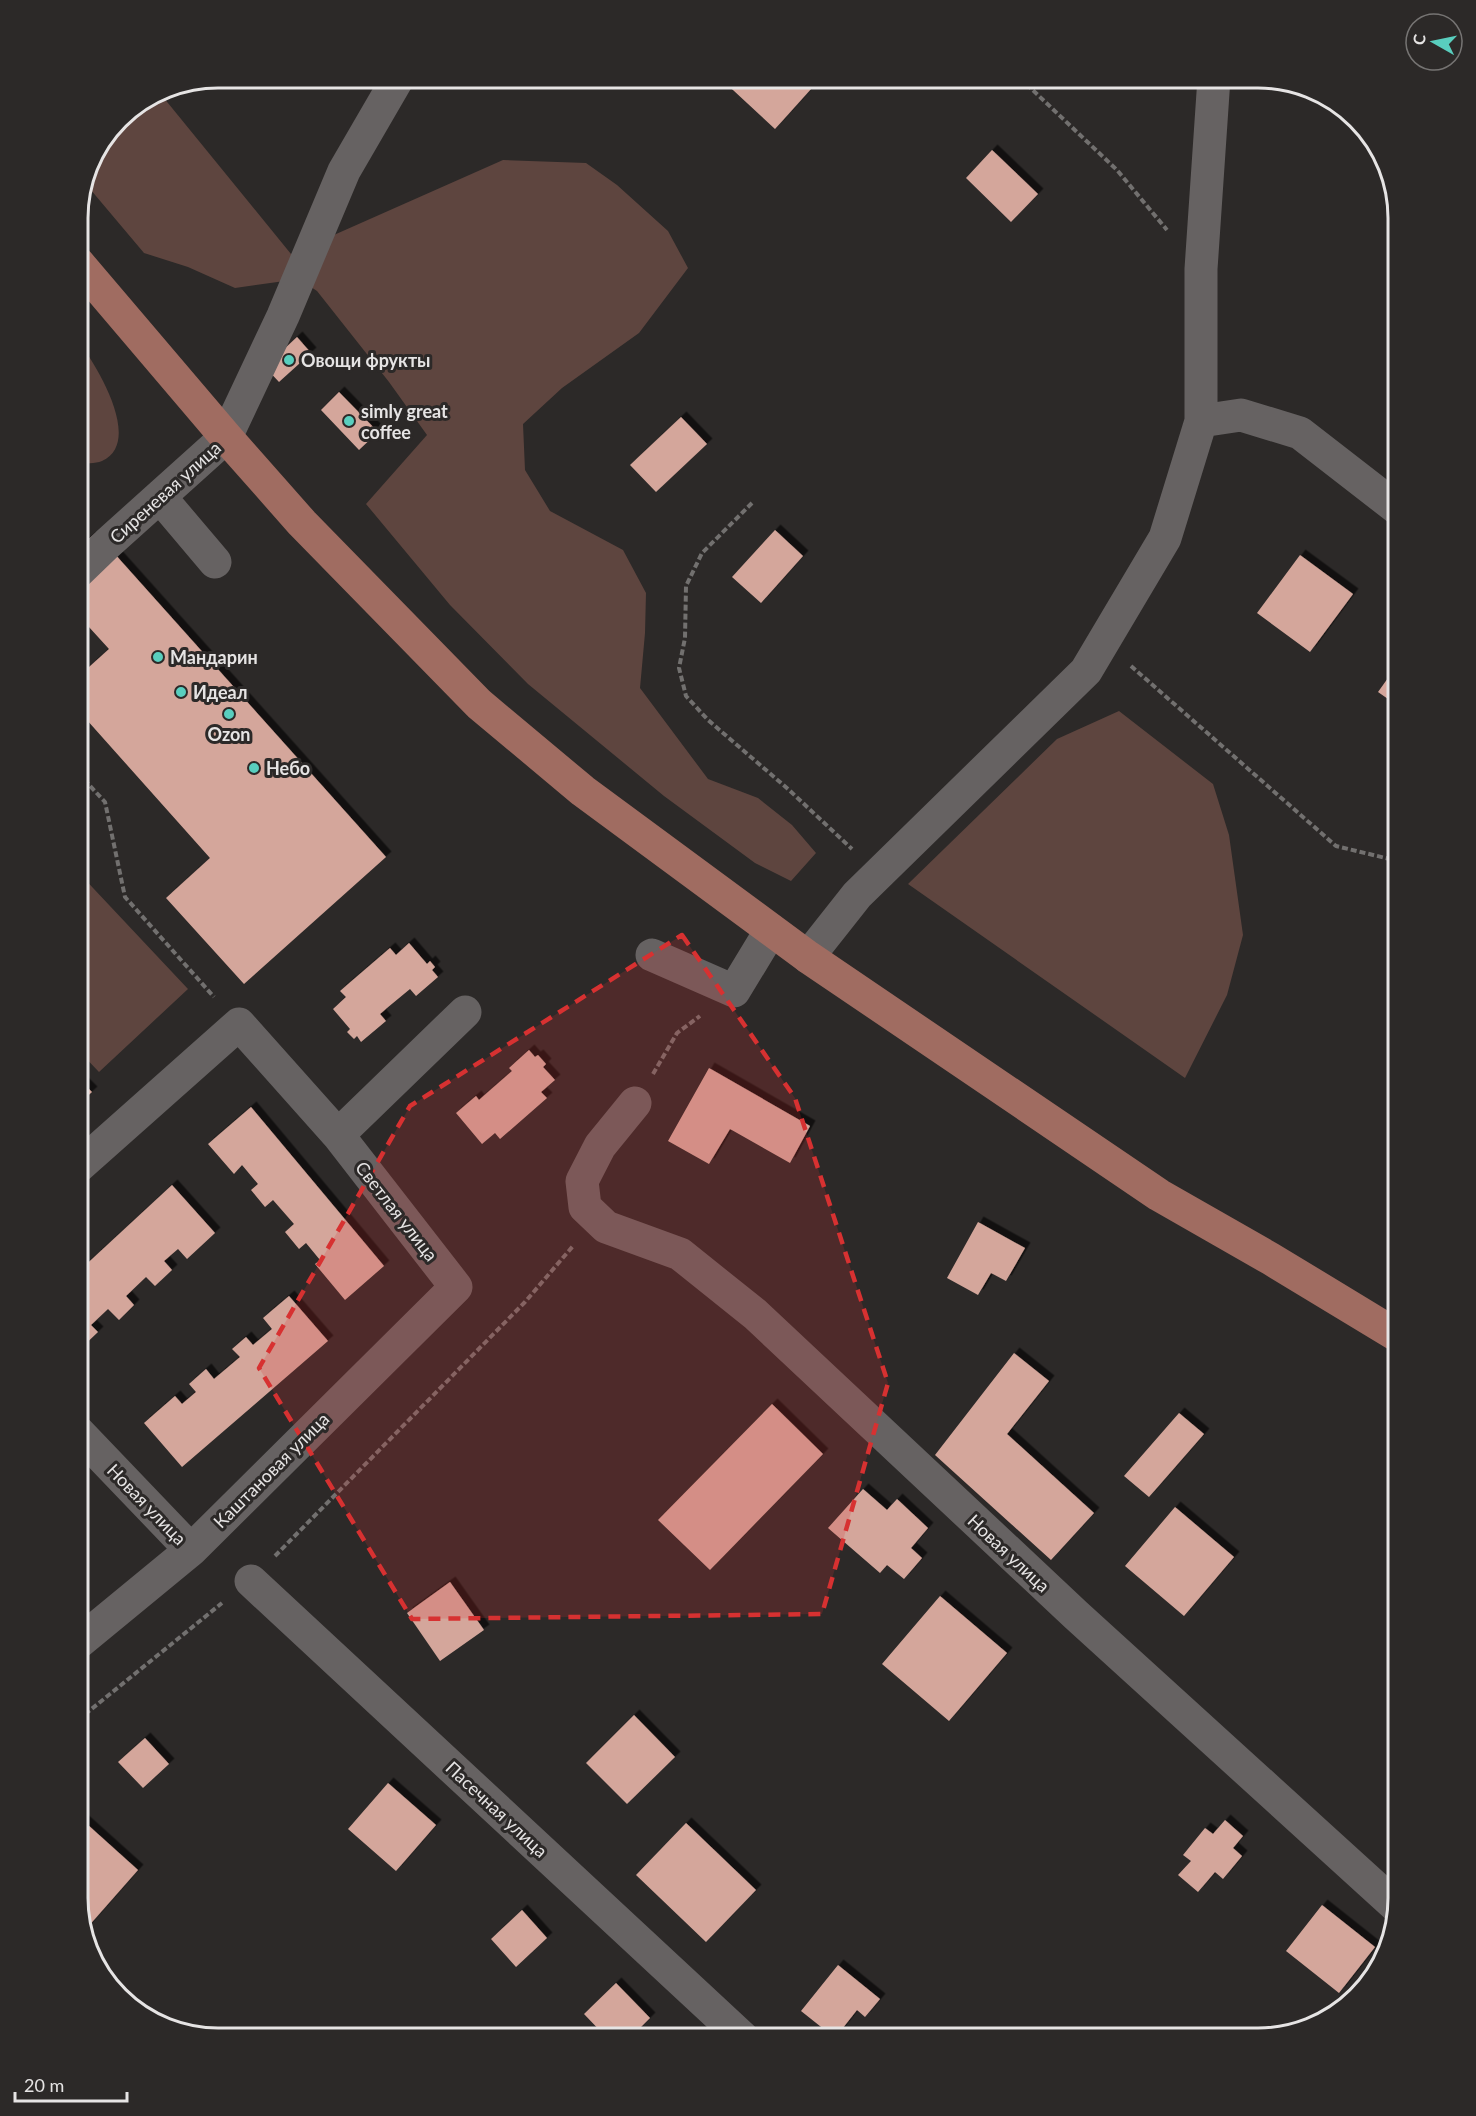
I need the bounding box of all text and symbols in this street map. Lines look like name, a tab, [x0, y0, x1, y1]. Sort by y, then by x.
north arrow	[1404, 12, 1464, 72]
text: С	[1408, 32, 1429, 46]
place label: Овощи фрукты	[301, 349, 430, 371]
marker: Овощи фрукты	[282, 353, 296, 367]
place label: simly great coffee	[361, 400, 448, 443]
marker: simly great coffee	[342, 414, 356, 428]
street label: Сиреневая улица	[105, 436, 225, 548]
place label: Мандарин	[170, 646, 258, 668]
marker: Мандарин	[151, 650, 165, 664]
place label: Идеал	[193, 681, 247, 703]
marker: Идеал	[174, 685, 188, 699]
marker: Ozon	[222, 707, 236, 721]
place label: Ozon	[208, 723, 250, 745]
place label: Небо	[266, 757, 310, 779]
marker: Небо	[247, 761, 261, 775]
street label: Светлая улица	[351, 1157, 443, 1265]
street label: Каштановая улица	[209, 1408, 333, 1532]
street label: Новая улица	[103, 1459, 191, 1549]
street label: Новая улица	[963, 1509, 1055, 1597]
street label: Пасечная улица	[442, 1756, 552, 1862]
scale bar	[15, 2065, 128, 2103]
text: 20 m	[24, 2074, 64, 2096]

